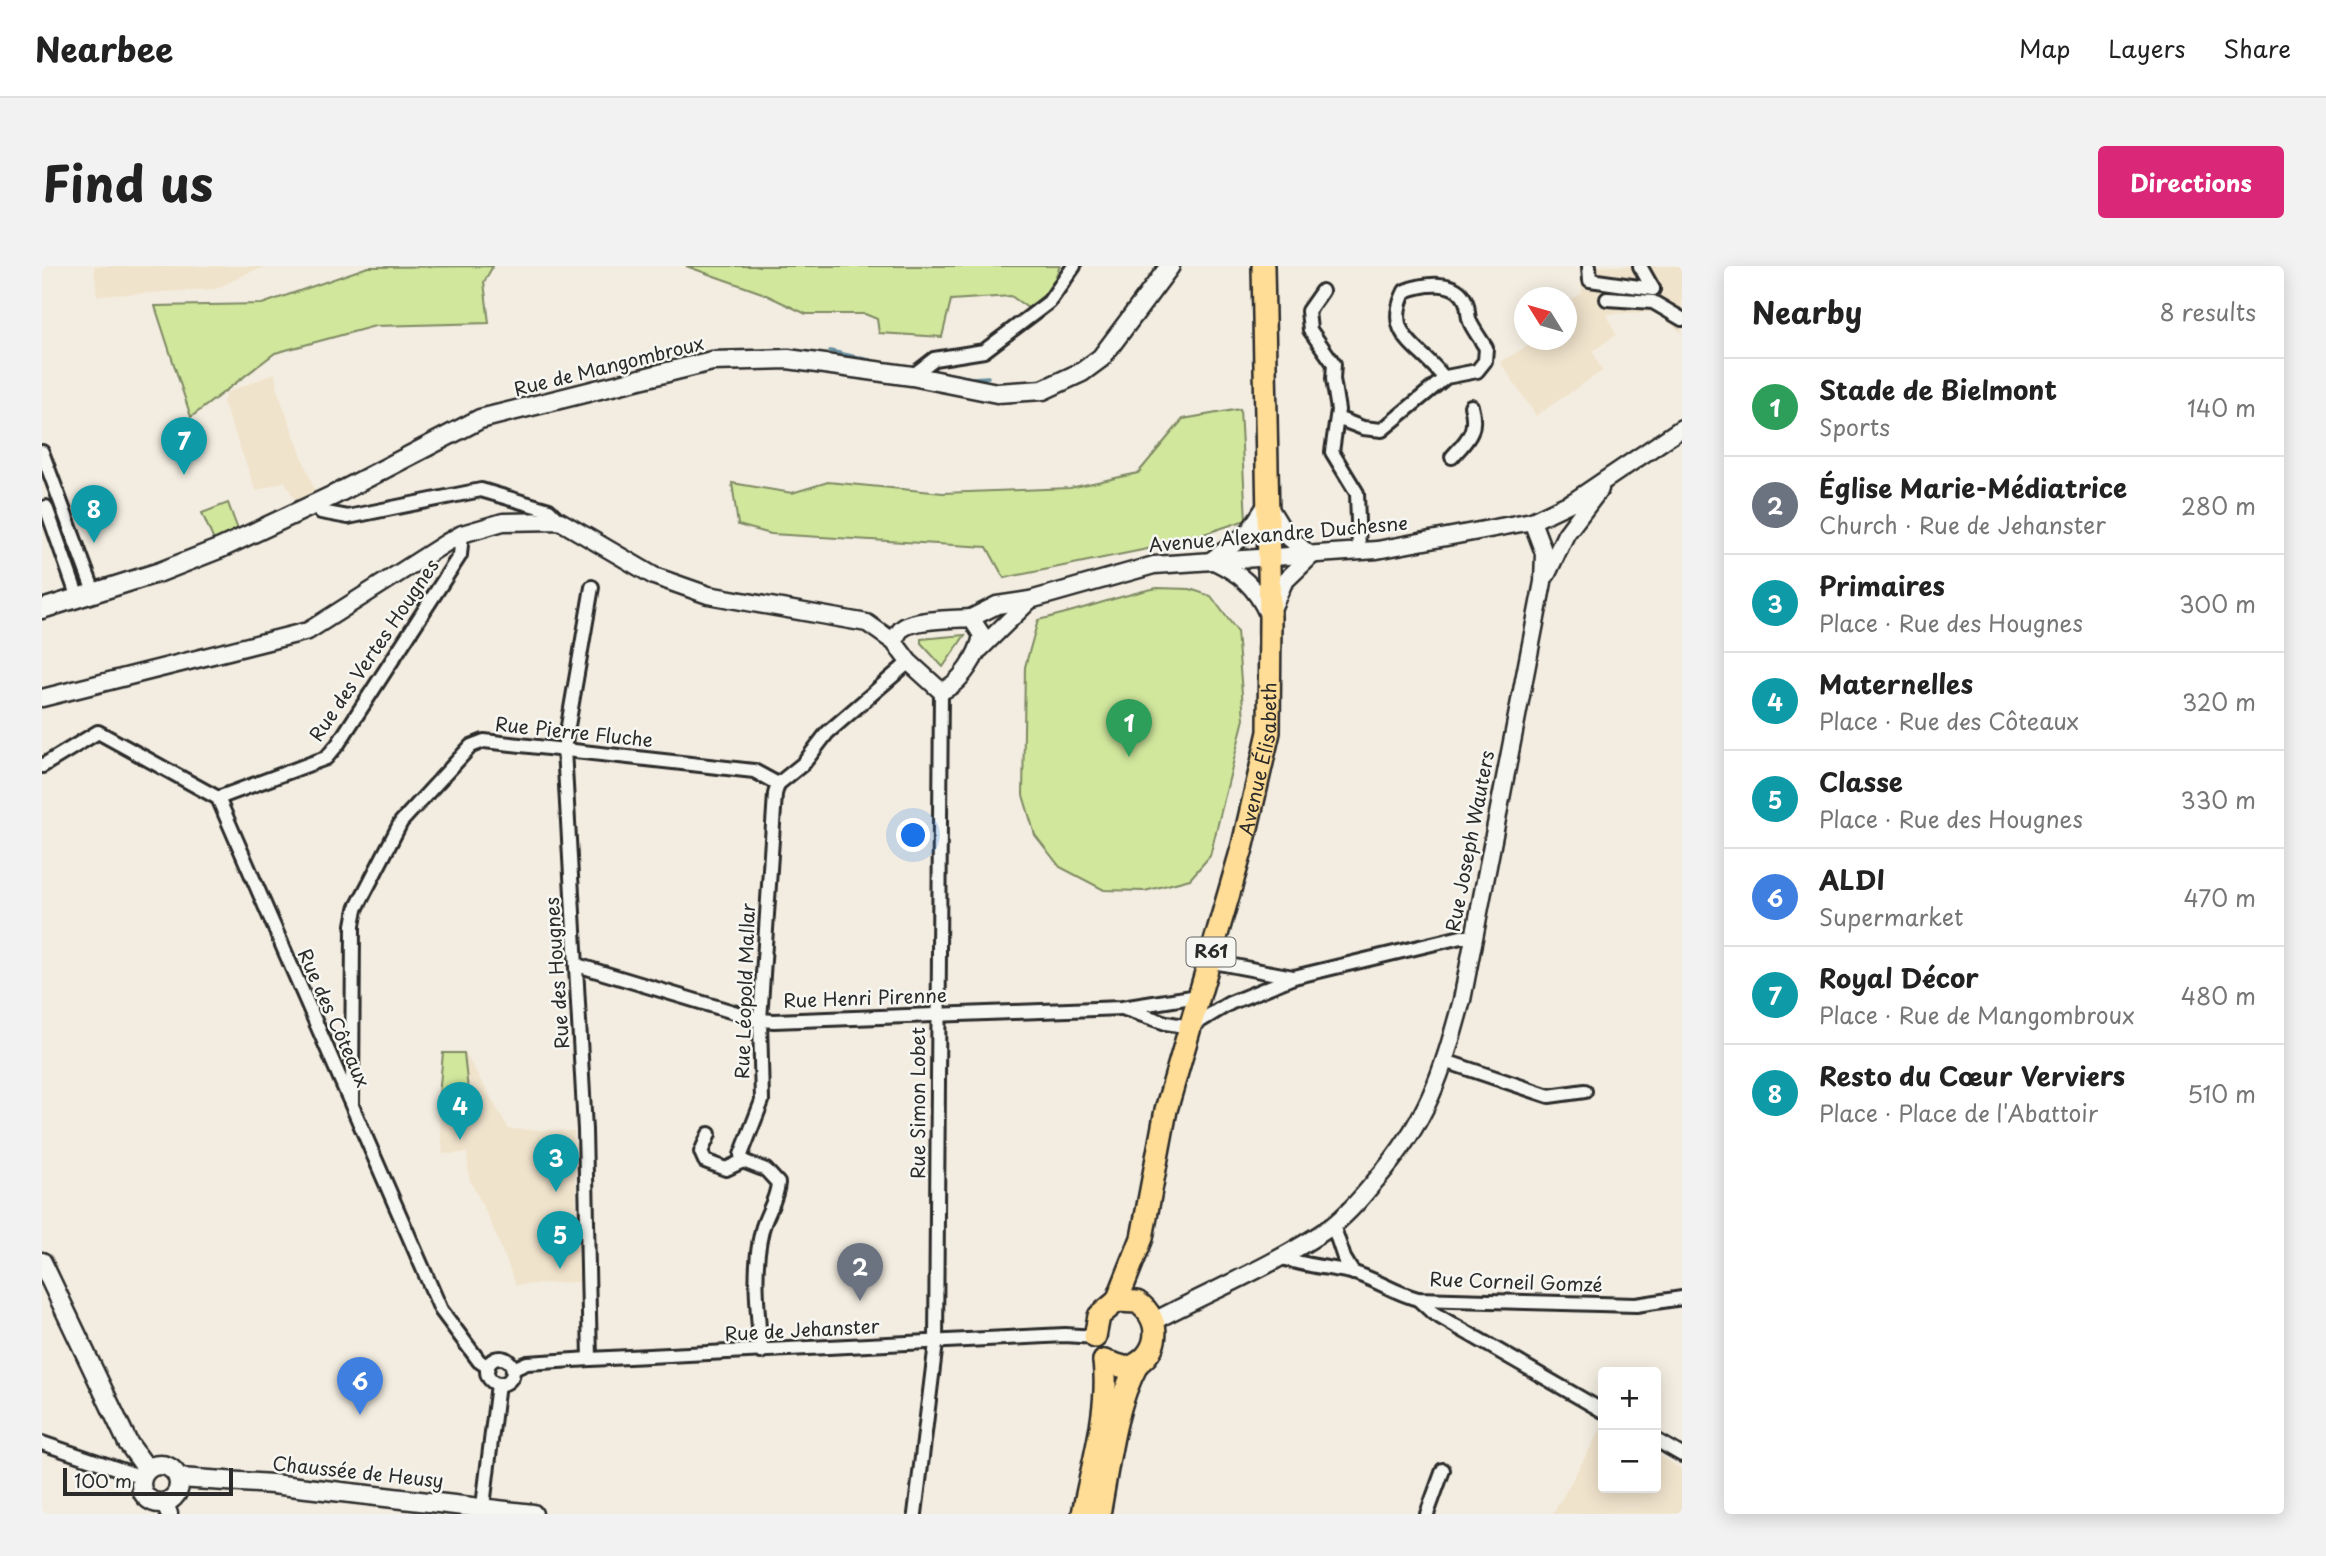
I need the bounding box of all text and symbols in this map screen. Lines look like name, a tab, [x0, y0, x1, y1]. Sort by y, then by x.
text: Nearbee	[35, 23, 173, 73]
text: Map	[2019, 30, 2070, 66]
text: Layers	[2108, 30, 2185, 66]
text: Share	[2223, 30, 2291, 66]
text: Find us	[42, 145, 213, 219]
button: Directions	[2098, 146, 2284, 218]
north arrow	[1514, 287, 1577, 350]
text: Nearby	[1752, 289, 1862, 334]
text: 8 results	[2160, 294, 2256, 329]
street label: Rue de Mangombroux	[511, 328, 707, 402]
text: Stade de Bielmont	[1819, 370, 2057, 409]
text: 1	[1770, 390, 1781, 425]
text: 140 m	[2187, 390, 2256, 425]
text: Sports	[1819, 409, 1890, 444]
pin: 7	[161, 417, 207, 475]
text: Église Marie-Médiatrice	[1819, 468, 2127, 507]
pin: 8	[71, 485, 117, 543]
text: 2	[1767, 488, 1783, 523]
text: 280 m	[2181, 488, 2256, 523]
text: Church · Rue de Jehanster	[1819, 507, 2106, 542]
street label: Avenue Alexandre Duchesne	[1147, 508, 1409, 558]
street label: Rue des Vertes Hougnes	[301, 553, 445, 746]
text: Primaires	[1819, 566, 1945, 605]
text: 3	[1767, 586, 1783, 621]
text: 300 m	[2179, 586, 2256, 621]
text: Place · Rue des Hougnes	[1819, 605, 2083, 640]
text: Maternelles	[1819, 664, 1973, 703]
street label: Avenue Élisabeth	[1231, 682, 1282, 838]
text: 4	[1767, 684, 1783, 719]
text: 320 m	[2182, 684, 2256, 719]
pin: 1	[1106, 699, 1152, 757]
text: Place · Rue des Côteaux	[1819, 703, 2079, 738]
street label: Rue Pierre Fluche	[494, 709, 654, 753]
street label: Rue Joseph Wauters	[1438, 748, 1500, 934]
text: Classe	[1819, 762, 1903, 801]
text: 5	[1768, 782, 1782, 817]
text: 330 m	[2180, 782, 2256, 817]
text: Place · Rue des Hougnes	[1819, 801, 2083, 836]
your location	[896, 818, 930, 852]
text: ALDI	[1819, 860, 1885, 899]
text: 6	[1767, 880, 1783, 915]
text: 470 m	[2183, 880, 2256, 915]
street label: Rue des Hougnes	[537, 896, 575, 1050]
text: Supermarket	[1819, 899, 1963, 934]
street label: Rue Léopold Mallar	[727, 902, 761, 1079]
road number: R61	[1186, 938, 1236, 966]
street label: Rue des Côteaux	[292, 944, 378, 1091]
text: Royal Décor	[1819, 958, 1979, 997]
text: 7	[1768, 978, 1782, 1013]
text: 480 m	[2181, 978, 2256, 1013]
street label: Rue Henri Pirenne	[783, 980, 947, 1014]
text: Place · Rue de Mangombroux	[1819, 997, 2135, 1032]
street label: Rue Simon Lobet	[903, 1027, 931, 1179]
text: Resto du Cœur Verviers	[1819, 1056, 2125, 1095]
text: 8	[1768, 1076, 1782, 1111]
text: 510 m	[2187, 1076, 2256, 1111]
pin: 4	[437, 1082, 483, 1140]
text: Place · Place de l'Abattoir	[1819, 1095, 2098, 1130]
pin: 3	[533, 1134, 579, 1192]
pin: 5	[537, 1211, 583, 1269]
pin: 2	[837, 1243, 883, 1301]
street label: Rue Corneil Gomzé	[1429, 1264, 1603, 1298]
street label: Rue de Jehanster	[724, 1311, 880, 1347]
pin: 6	[337, 1357, 383, 1415]
map controls	[1598, 1367, 1661, 1493]
button: +	[1598, 1367, 1661, 1430]
button: −	[1598, 1430, 1661, 1493]
street label: Chaussée de Heusy	[271, 1448, 445, 1494]
scale bar	[63, 1465, 233, 1497]
text: 100 m	[74, 1466, 132, 1494]

